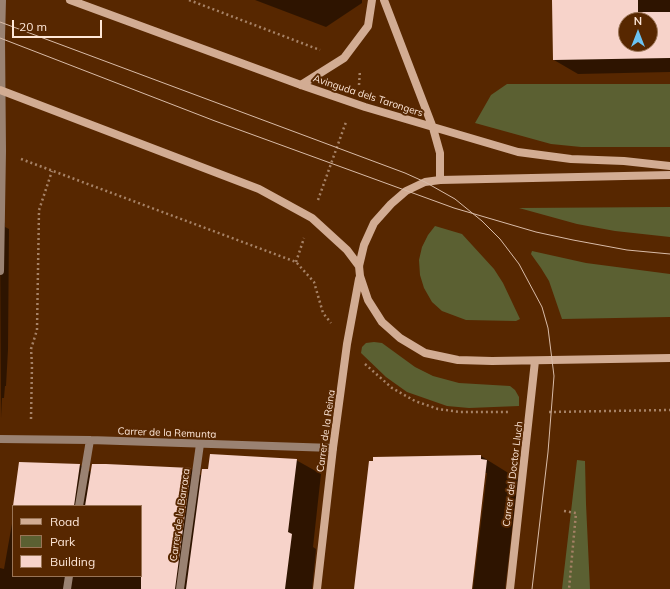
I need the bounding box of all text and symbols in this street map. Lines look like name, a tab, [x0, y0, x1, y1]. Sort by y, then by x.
scale bar	[14, 12, 104, 38]
north arrow	[618, 12, 658, 52]
text: N	[634, 14, 642, 28]
text: 20 m	[19, 19, 47, 34]
street label: Avinguda dels Tarongers	[312, 73, 424, 119]
street label: Carrer de la Reina	[314, 389, 338, 473]
street label: Carrer del Doctor Lluch	[501, 421, 525, 527]
street label: Carrer de la Remunta	[117, 425, 217, 441]
street label: Carrer de la Barraca	[168, 468, 192, 562]
legend	[12, 505, 142, 577]
text: Road	[50, 514, 79, 529]
text: Park	[50, 534, 75, 549]
text: Building	[50, 554, 95, 569]

